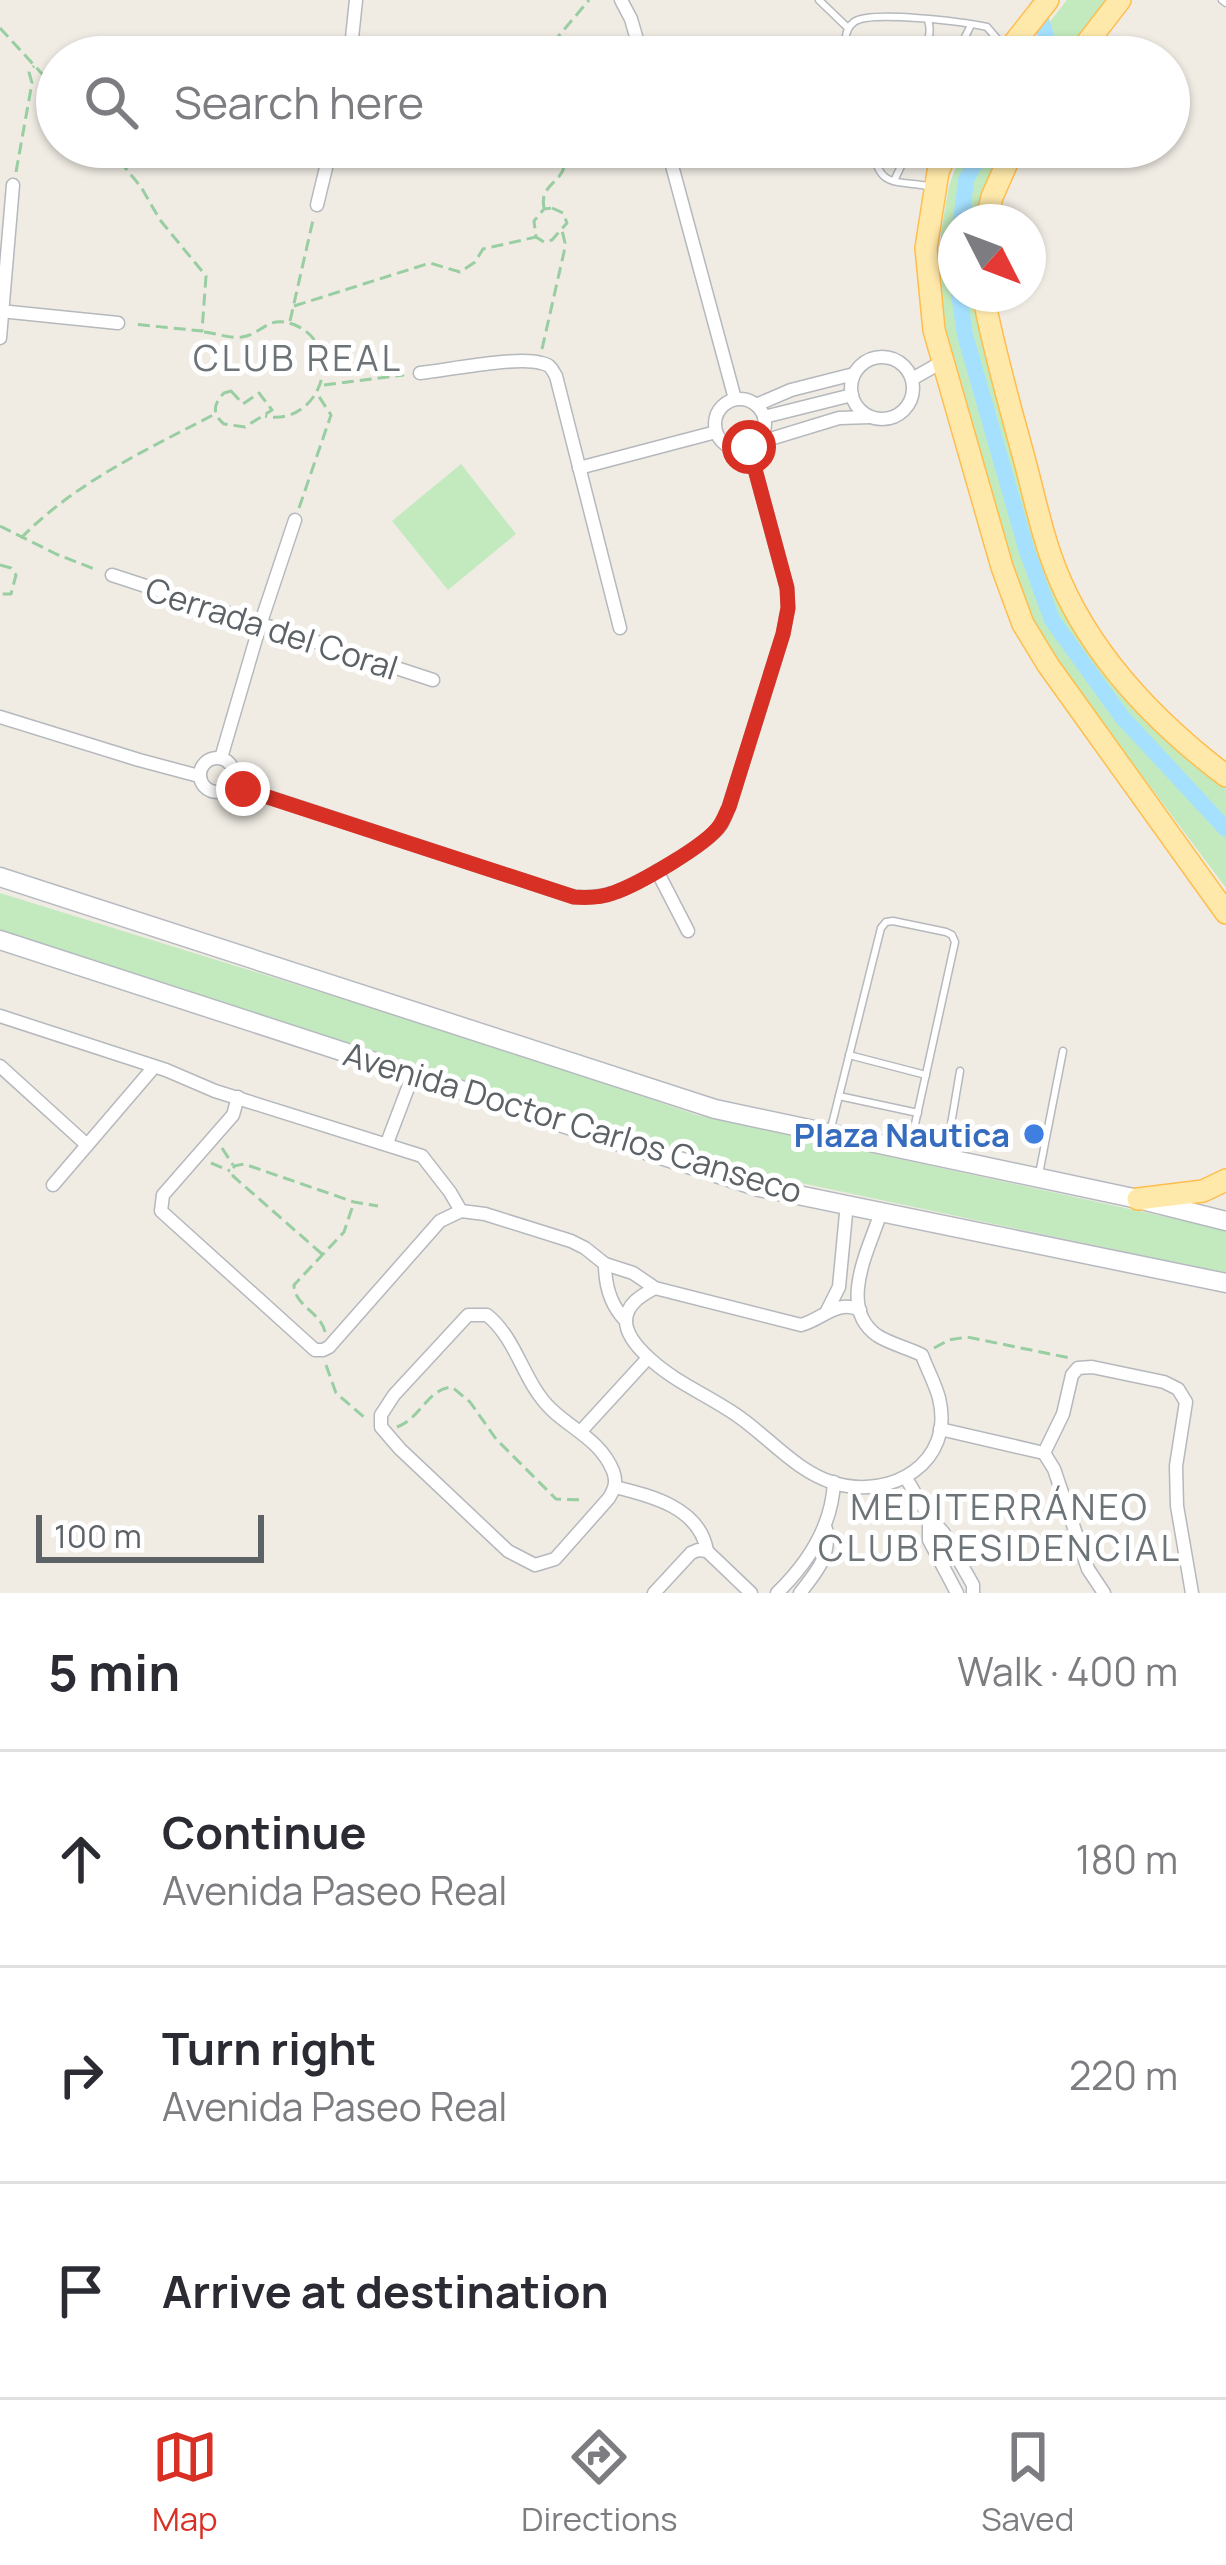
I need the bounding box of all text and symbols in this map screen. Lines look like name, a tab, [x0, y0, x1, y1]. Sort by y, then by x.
search box	[36, 36, 1190, 168]
icon: search	[78, 69, 144, 135]
text: Search here	[174, 71, 424, 133]
north arrow	[938, 204, 1046, 312]
district label: CLUB REAL	[193, 333, 403, 382]
route start	[722, 420, 776, 474]
street label: Cerrada del Coral	[140, 566, 404, 690]
route end	[216, 762, 270, 816]
street label: Avenida Doctor Carlos Canseco	[338, 1031, 808, 1213]
place label: Plaza Nautica	[794, 1112, 1010, 1157]
marker: Plaza Nautica	[1021, 1121, 1047, 1147]
district label: MEDITERRÁNEO CLUB RESIDENCIAL	[818, 1482, 1182, 1572]
scale bar	[36, 1509, 264, 1562]
text: 100 m	[54, 1513, 142, 1558]
text: 5 min	[48, 1637, 180, 1706]
text: Walk · 400 m	[957, 1644, 1178, 1698]
text: Continue	[162, 1801, 367, 1863]
icon: ahead	[48, 1826, 114, 1892]
text: 180 m	[1075, 1832, 1178, 1886]
text: Avenida Paseo Real	[162, 1863, 507, 1917]
text: Turn right	[162, 2017, 376, 2079]
icon: right	[48, 2042, 114, 2108]
text: 220 m	[1069, 2048, 1178, 2102]
text: Avenida Paseo Real	[162, 2079, 507, 2133]
icon: arrive	[48, 2258, 114, 2324]
text: Arrive at destination	[162, 2260, 609, 2322]
tab: Map	[152, 2424, 218, 2541]
tab: Directions	[521, 2424, 678, 2541]
tab: Saved	[981, 2424, 1074, 2541]

